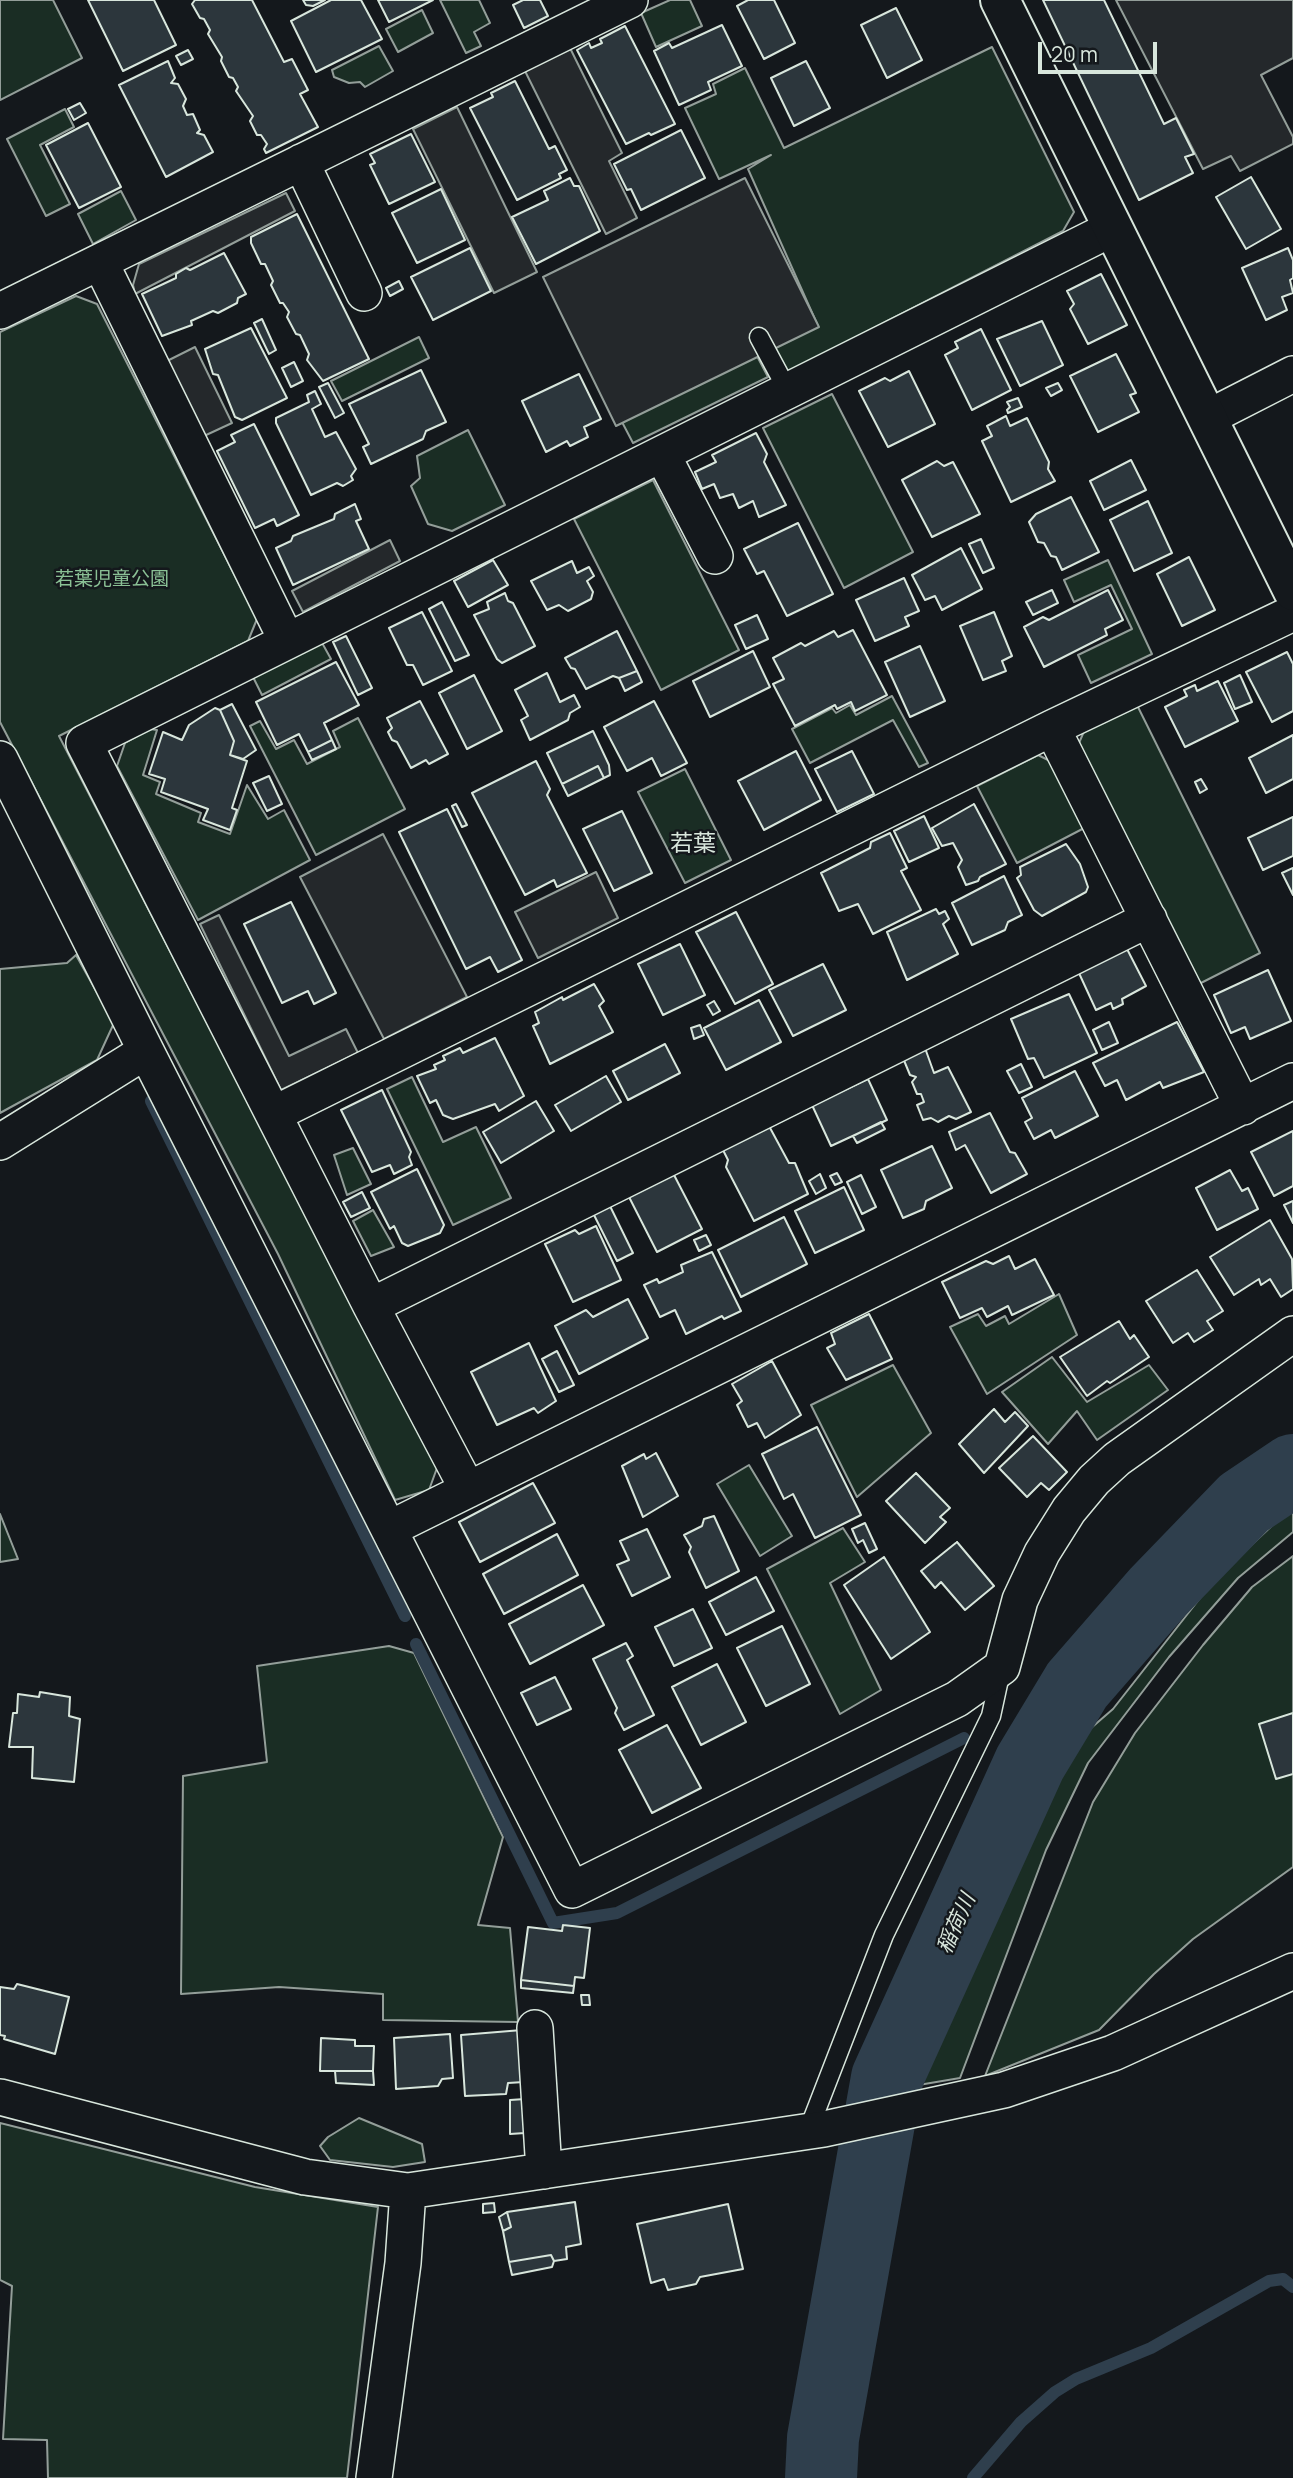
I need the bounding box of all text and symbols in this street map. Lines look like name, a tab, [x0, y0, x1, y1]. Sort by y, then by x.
scale bar	[1041, 28, 1160, 72]
text: 20 m	[1051, 40, 1098, 68]
park label: 若葉児童公園	[55, 569, 169, 591]
district label: 若葉	[670, 831, 716, 859]
water label: 稲荷川	[933, 1890, 981, 1958]

